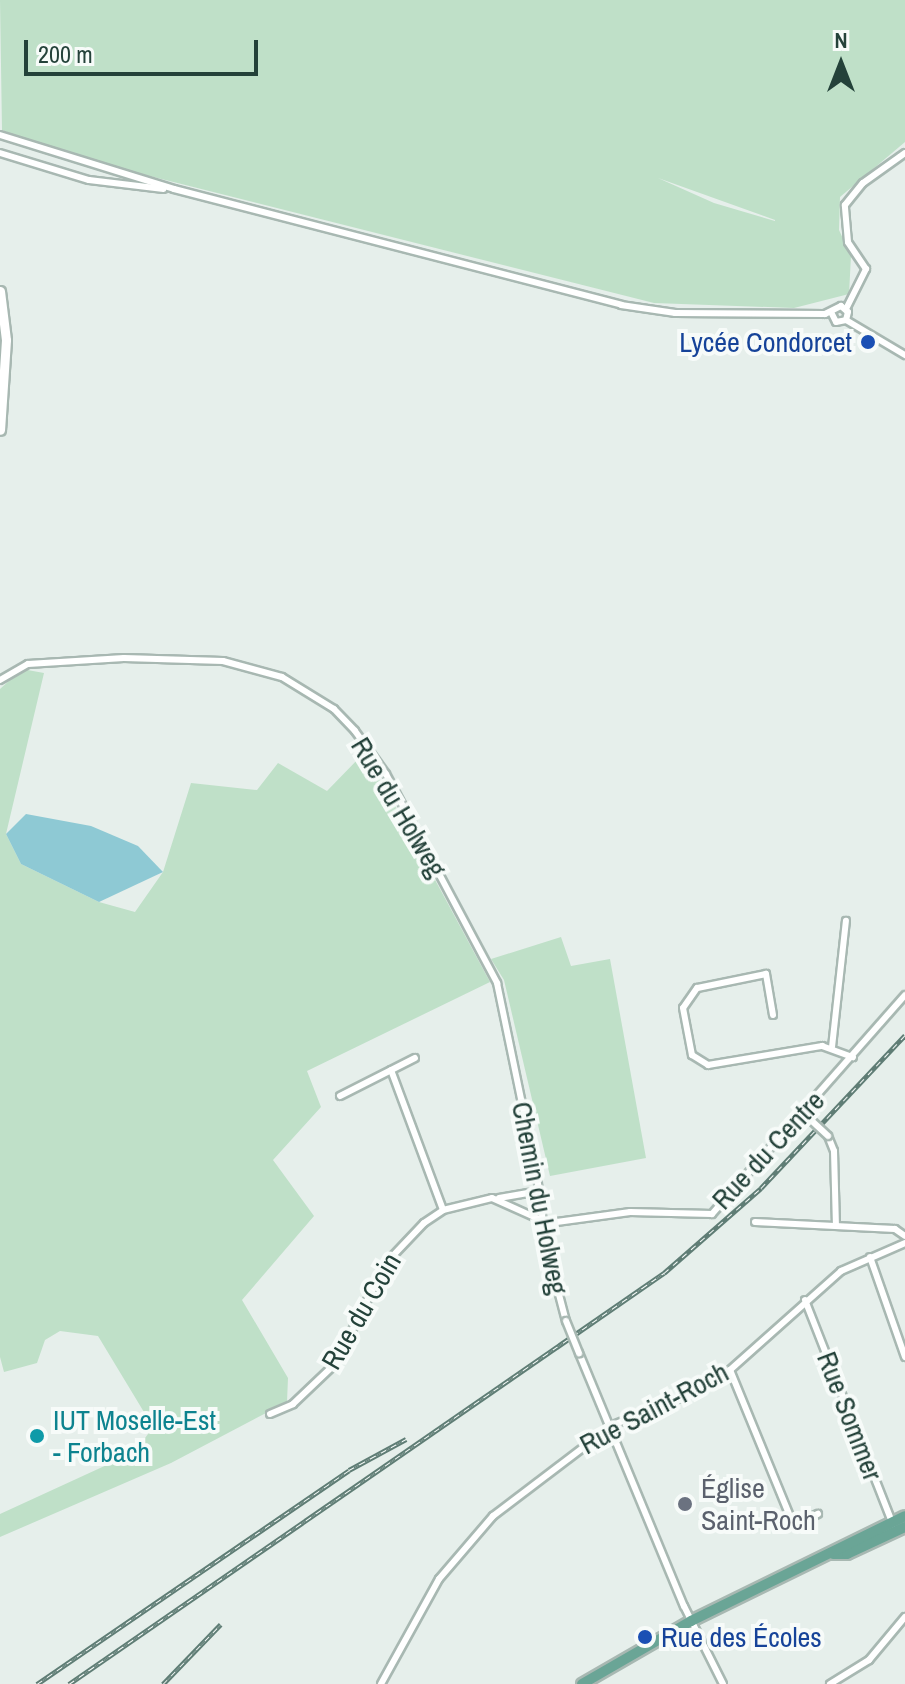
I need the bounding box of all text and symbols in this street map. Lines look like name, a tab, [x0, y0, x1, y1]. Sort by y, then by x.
scale bar	[28, 24, 262, 74]
north arrow	[801, 24, 881, 104]
text: N	[834, 25, 848, 55]
text: 200 m	[38, 38, 93, 70]
place label: Lycée Condorcet	[679, 325, 852, 359]
marker: Lycée Condorcet	[859, 333, 877, 351]
street label: Rue du Holweg	[344, 731, 454, 883]
street label: Rue du Centre	[705, 1084, 831, 1216]
street label: Chemin du Holweg	[505, 1099, 575, 1297]
street label: Rue du Coin	[314, 1247, 408, 1375]
street label: Rue Sommer	[810, 1347, 890, 1485]
street label: Rue Saint-Roch	[574, 1355, 734, 1461]
place label: IUT Moselle-Est - Forbach	[53, 1403, 216, 1469]
marker: IUT Moselle-Est - Forbach	[28, 1427, 46, 1445]
place label: Église Saint-Roch	[701, 1471, 816, 1537]
marker: Église Saint-Roch	[676, 1495, 694, 1513]
place label: Rue des Écoles	[661, 1620, 822, 1654]
marker: Rue des Écoles	[636, 1628, 654, 1646]

